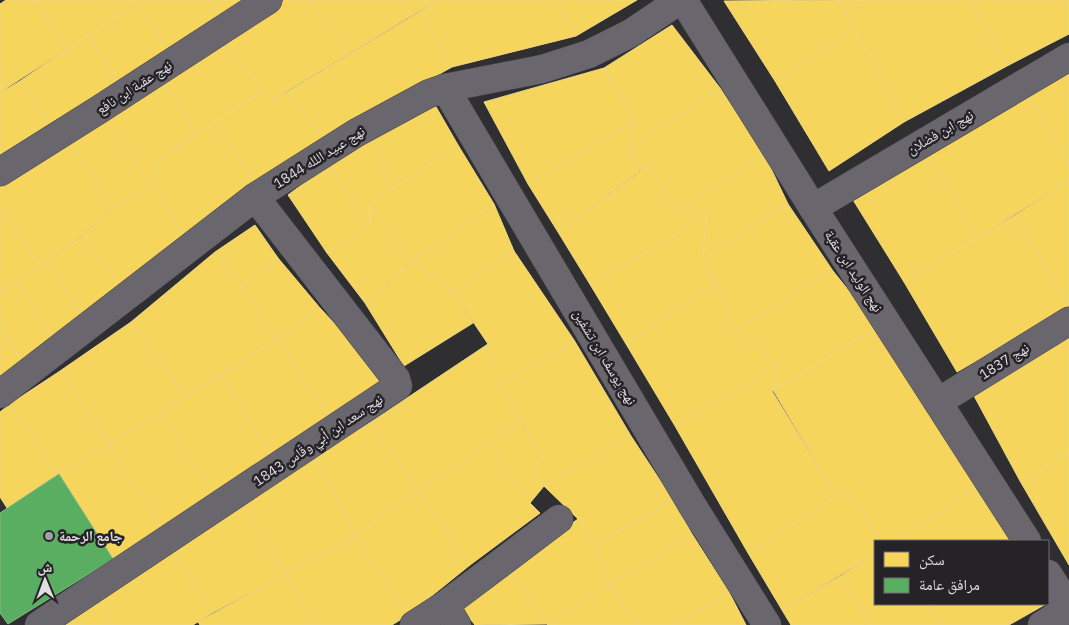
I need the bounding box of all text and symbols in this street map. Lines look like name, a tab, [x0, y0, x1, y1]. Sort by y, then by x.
street label: نهج عقبة ابن نافع	[93, 56, 176, 119]
street label: نهج ابن فضلان	[903, 106, 977, 159]
street label: نهج عبيد اللله 1844	[270, 122, 369, 193]
street label: نهج الوليد ابن عقبة	[820, 227, 887, 316]
street label: نهج يوسف ابن تشفين	[568, 306, 641, 409]
street label: نهج 1837	[976, 339, 1033, 384]
street label: نهج سعد ابن أبي وقّاس 1843	[250, 390, 388, 492]
place label: جامع الرحمة	[59, 527, 123, 546]
marker: جامع الرحمة	[43, 530, 55, 542]
legend	[874, 540, 1049, 605]
text: سكن	[919, 550, 945, 570]
north arrow	[20, 555, 70, 605]
text: ش	[37, 558, 52, 576]
text: مرافق عامة	[919, 575, 980, 595]

